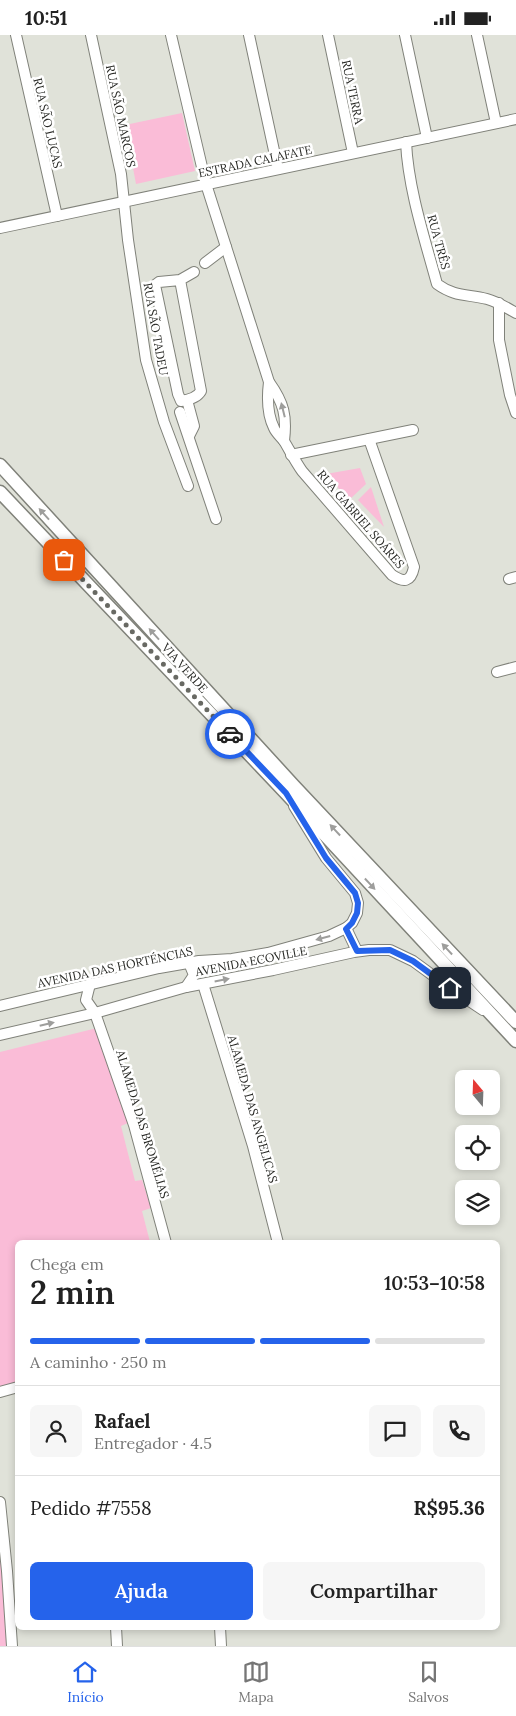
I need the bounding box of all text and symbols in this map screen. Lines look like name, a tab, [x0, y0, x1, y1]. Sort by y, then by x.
text: 10:51	[25, 6, 68, 30]
street label: RUA TERRA	[339, 59, 367, 126]
street label: RUA SÃO MARCOS	[103, 63, 139, 169]
street label: RUA SÃO LUCAS	[30, 76, 66, 170]
street label: ESTRADA CALAFATE	[197, 142, 313, 180]
street label: RUA TRÊS	[424, 213, 454, 271]
street label: RUA SÃO TADEU	[140, 281, 172, 377]
one-way arrow	[279, 403, 287, 418]
street label: RUA GABRIEL SOÁRES	[314, 467, 408, 571]
one-way arrow	[39, 507, 50, 520]
pin	[43, 539, 85, 581]
icon: bag	[50, 546, 78, 574]
one-way arrow	[148, 628, 160, 640]
street label: VIA VERDE	[158, 639, 211, 696]
courier	[205, 709, 255, 759]
icon: car	[216, 720, 244, 748]
one-way arrow	[329, 825, 341, 837]
one-way arrow	[364, 878, 376, 890]
one-way arrow	[315, 934, 330, 942]
street label: AVENIDA DAS HORTÉNCIAS	[35, 943, 194, 991]
street label: AVENIDA ECOVILLE	[193, 943, 308, 979]
one-way arrow	[441, 943, 453, 955]
pin	[429, 967, 471, 1009]
icon: home	[436, 974, 464, 1002]
one-way arrow	[214, 976, 230, 984]
one-way arrow	[40, 1019, 56, 1027]
street label: ALAMEDA DAS ANGELICAS	[224, 1032, 281, 1185]
street label: ALAMEDA DAS BROMÉLIAS	[113, 1047, 173, 1200]
north arrow	[455, 1070, 500, 1115]
map controls	[455, 1070, 500, 1225]
button: locate	[455, 1125, 500, 1170]
button: layers	[455, 1180, 500, 1225]
text: Chega em	[30, 1254, 104, 1274]
text: 10:53–10:58	[384, 1271, 485, 1295]
text: 2 min	[30, 1272, 115, 1313]
text: A caminho · 250 m	[30, 1352, 167, 1372]
button: person	[30, 1405, 82, 1457]
button: chat	[369, 1405, 421, 1457]
button: phone	[433, 1405, 485, 1457]
text: Rafael	[94, 1409, 151, 1433]
text: Entregador · 4.5	[94, 1433, 212, 1453]
text: Pedido #7558	[30, 1496, 152, 1520]
text: R$95.36	[414, 1496, 485, 1520]
button: Ajuda	[30, 1562, 253, 1620]
button: Compartilhar	[263, 1562, 485, 1620]
tab: Início	[67, 1658, 104, 1706]
tab: Mapa	[238, 1658, 274, 1706]
tab: Salvos	[408, 1658, 449, 1706]

